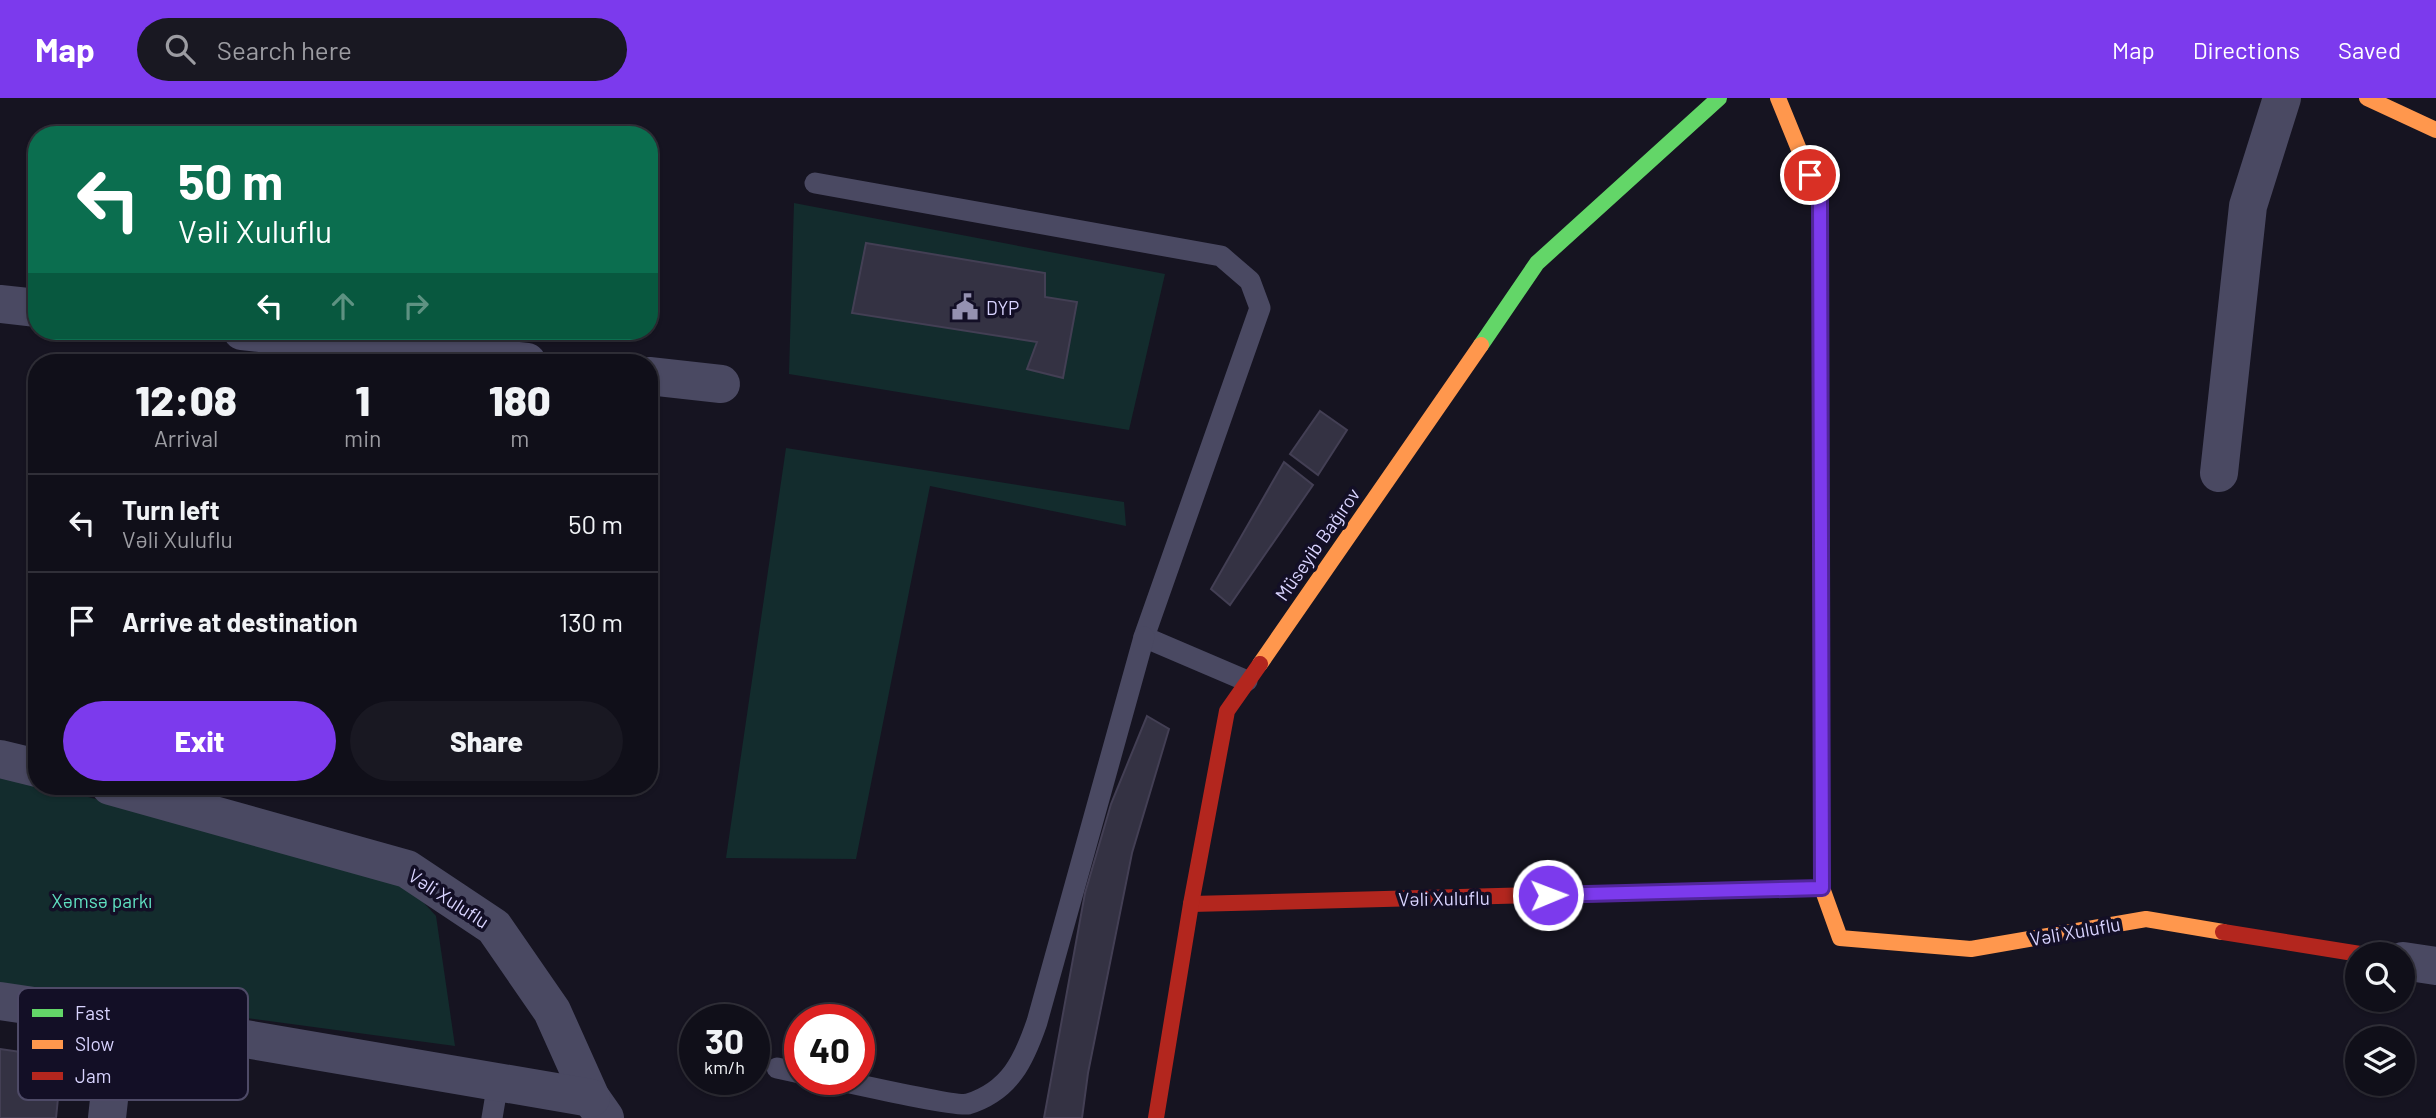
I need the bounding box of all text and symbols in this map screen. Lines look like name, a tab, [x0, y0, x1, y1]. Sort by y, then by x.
search box	[137, 18, 627, 81]
text: Map	[35, 29, 95, 69]
icon: search	[161, 30, 199, 68]
text: Search here	[217, 34, 352, 65]
text: Map	[2112, 35, 2155, 64]
text: Directions	[2193, 35, 2300, 64]
text: Saved	[2338, 35, 2401, 64]
pin	[1780, 145, 1840, 205]
text: 50 m	[178, 151, 283, 210]
icon: left	[63, 154, 154, 245]
icon: arrive	[1791, 156, 1829, 194]
text: Vəli Xuluflu	[178, 211, 332, 249]
icon: left	[251, 287, 289, 325]
icon: ahead	[324, 287, 362, 325]
icon: right	[397, 287, 435, 325]
public building icon: DYP	[950, 292, 980, 322]
place label: DYP	[986, 296, 1019, 319]
text: 12:08	[135, 374, 237, 424]
text: 1	[355, 374, 370, 424]
text: 180	[489, 374, 551, 424]
text: Arrival	[154, 424, 218, 452]
text: min	[344, 424, 381, 452]
text: m	[510, 424, 529, 452]
street label: Müseyib Bağırov	[1270, 483, 1364, 605]
text: Turn left	[122, 494, 220, 525]
icon: left	[63, 504, 101, 542]
text: 50 m	[568, 508, 623, 539]
text: Vəli Xuluflu	[122, 525, 233, 553]
icon: arrive	[63, 602, 101, 640]
text: Arrive at destination	[122, 606, 358, 637]
text: 130 m	[559, 606, 623, 637]
button: Exit	[63, 701, 336, 781]
button: Share	[350, 701, 623, 781]
position arrow	[1511, 858, 1585, 932]
street label: Vəli Xuluflu	[404, 863, 494, 933]
street label: Vəli Xuluflu	[1398, 886, 1490, 910]
park label: Xəmsə parkı	[52, 889, 152, 912]
street label: Vəli Xuluflu	[2028, 912, 2122, 950]
map controls	[2345, 942, 2415, 1096]
button: search	[2345, 942, 2415, 1012]
legend	[18, 988, 248, 1100]
text: Fast	[75, 1001, 111, 1024]
speed limit sign: 40	[784, 1004, 875, 1095]
text: 30	[705, 1019, 744, 1061]
button: layers	[2345, 1026, 2415, 1096]
text: Slow	[75, 1032, 114, 1055]
text: km/h	[704, 1056, 745, 1078]
text: Jam	[75, 1064, 111, 1087]

